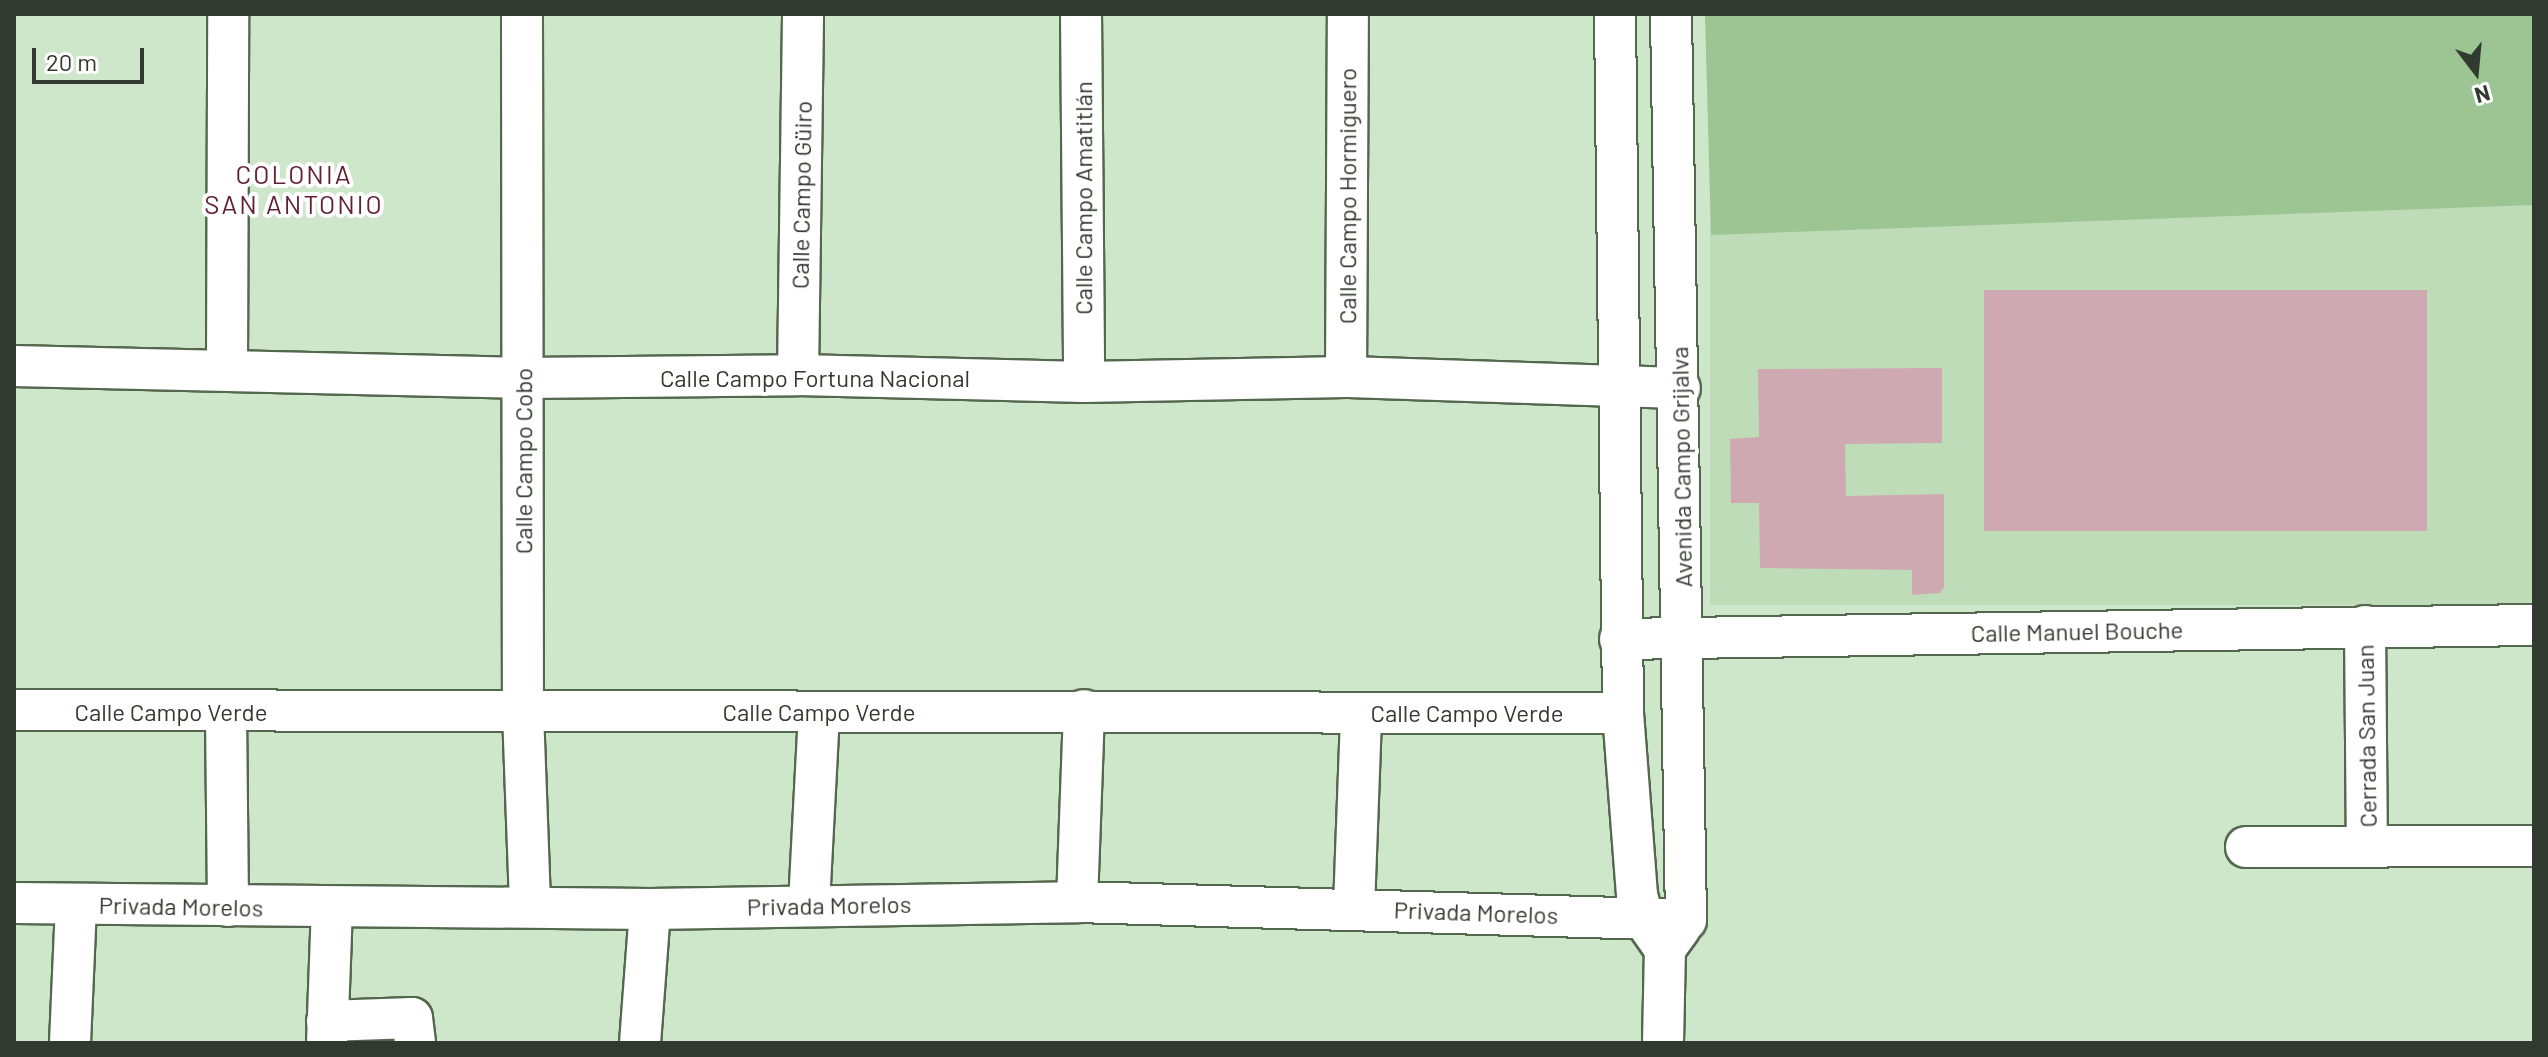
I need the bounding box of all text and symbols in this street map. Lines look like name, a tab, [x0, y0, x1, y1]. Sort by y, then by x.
scale bar	[36, 32, 148, 82]
north arrow	[2436, 32, 2516, 112]
text: 20 m	[46, 47, 97, 76]
street label: Calle Campo Hormiguero	[1333, 68, 1361, 324]
street label: Calle Campo Amatitlán	[1069, 81, 1097, 315]
text: N	[2472, 81, 2493, 110]
street label: Calle Campo Güiro	[785, 101, 817, 289]
district label: COLONIA SAN ANTONIO	[204, 158, 384, 220]
street label: Avenida Campo Grijalva	[1664, 346, 1698, 588]
street label: Calle Campo Fortuna Nacional	[660, 364, 970, 392]
street label: Calle Campo Cobo	[509, 368, 537, 554]
street label: Calle Manuel Bouche	[1970, 615, 2184, 647]
street label: Cerrada San Juan	[2350, 644, 2382, 828]
street label: Calle Campo Verde	[74, 698, 268, 726]
street label: Calle Campo Verde	[722, 698, 916, 726]
street label: Calle Campo Verde	[1370, 699, 1564, 727]
street label: Privada Morelos	[747, 889, 911, 921]
street label: Privada Morelos	[99, 890, 263, 922]
street label: Privada Morelos	[1393, 895, 1559, 929]

